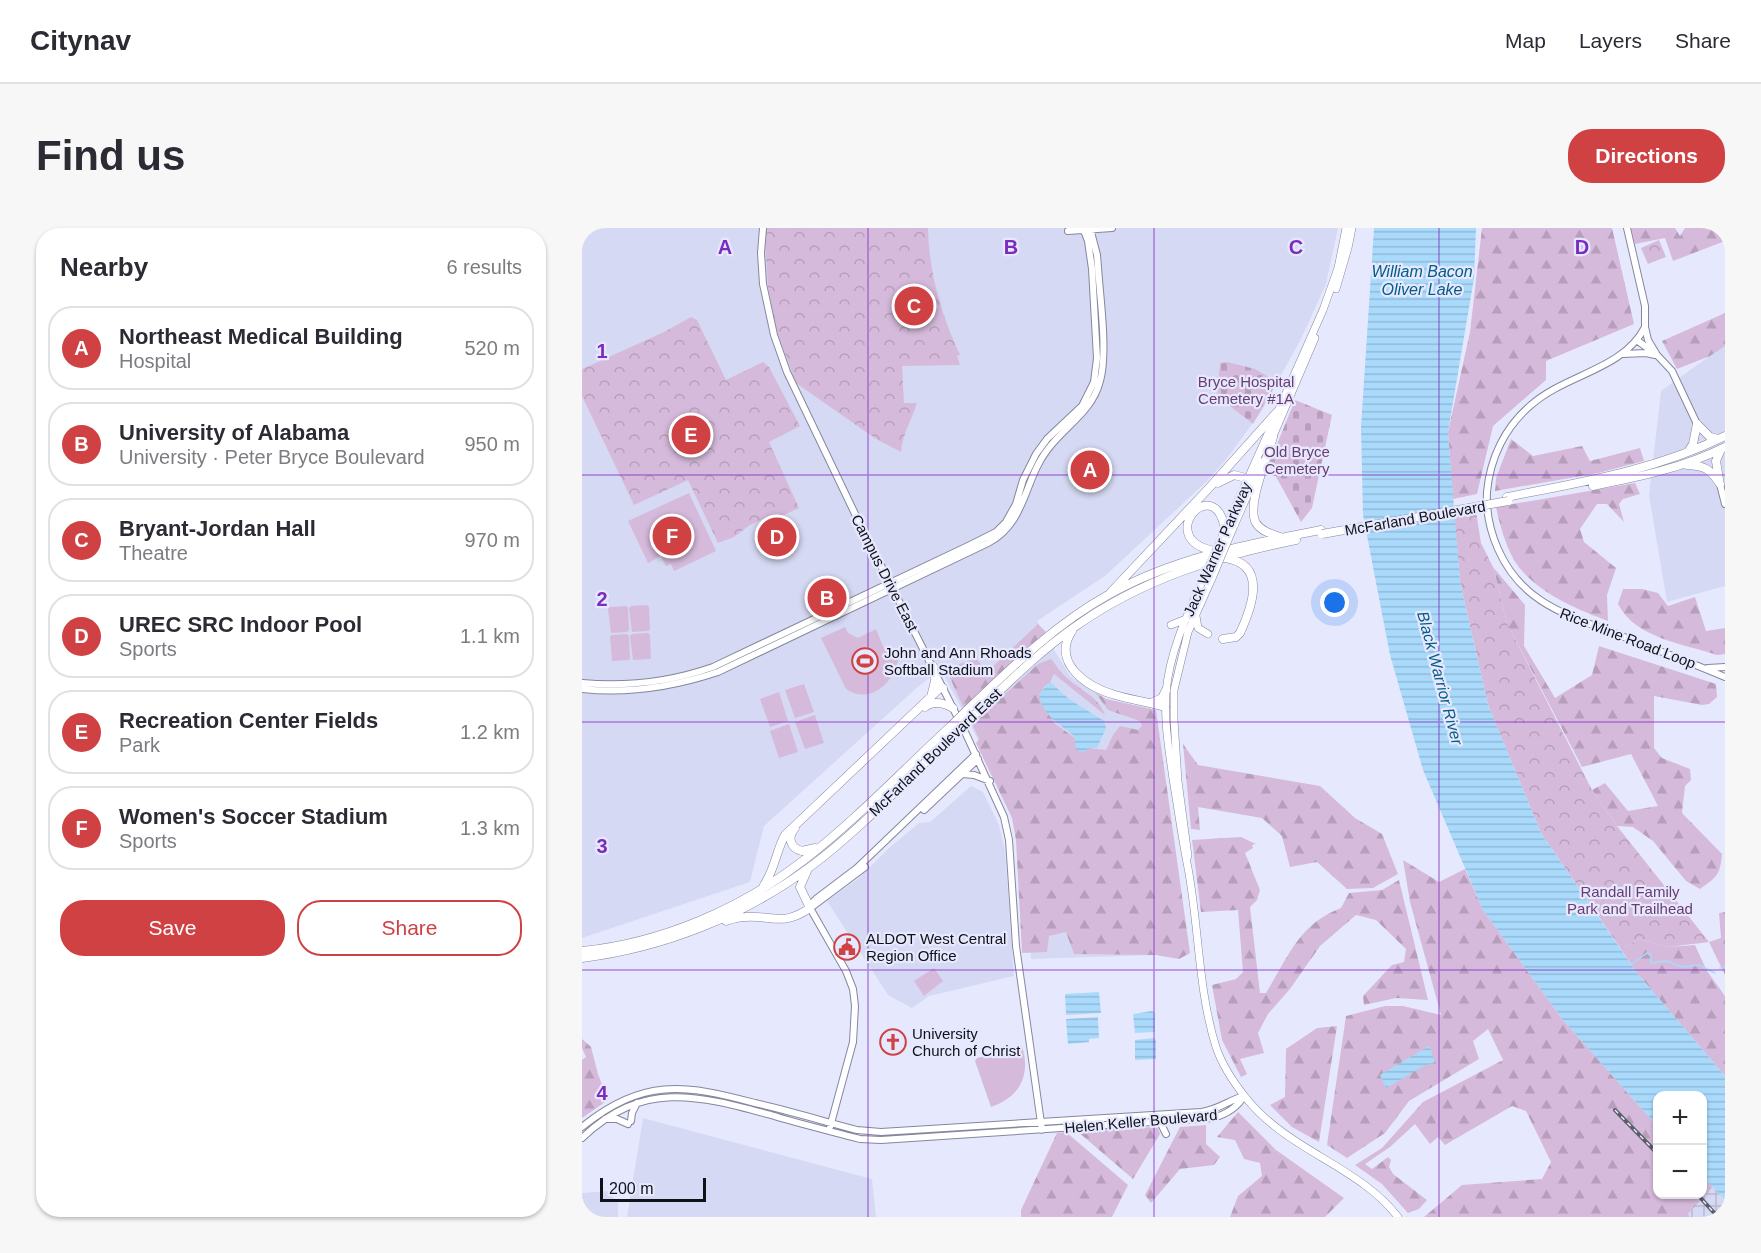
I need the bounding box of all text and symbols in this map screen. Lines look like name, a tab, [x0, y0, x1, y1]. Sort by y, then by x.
text: Citynav	[30, 25, 131, 56]
text: Map	[1505, 29, 1546, 52]
text: Layers	[1579, 29, 1642, 52]
text: Share	[1675, 29, 1731, 52]
button: Directions	[1568, 129, 1725, 183]
text: Find us	[36, 132, 185, 179]
text: A	[718, 236, 732, 258]
text: B	[1004, 236, 1018, 258]
text: C	[1289, 236, 1303, 258]
text: D	[1575, 236, 1589, 258]
text: Nearby	[60, 252, 148, 282]
text: 6 results	[446, 256, 522, 278]
water label: William Bacon Oliver Lake	[1371, 263, 1473, 298]
pin: C	[894, 284, 934, 328]
text: Northeast Medical Building	[119, 324, 403, 349]
text: A	[74, 337, 89, 359]
text: 520 m	[464, 337, 520, 359]
text: 1	[596, 340, 608, 362]
text: Hospital	[119, 350, 191, 372]
park label: Bryce Hospital Cemetery #1A	[1198, 373, 1294, 407]
pin: E	[672, 412, 710, 458]
text: University of Alabama	[119, 420, 349, 445]
text: B	[74, 433, 89, 455]
text: 950 m	[464, 433, 520, 455]
park label: Old Bryce Cemetery	[1264, 443, 1330, 477]
text: University · Peter Bryce Boulevard	[119, 446, 425, 468]
pin: A	[1070, 448, 1110, 492]
street label: Jack Warner Parkway	[1180, 479, 1255, 619]
street label: McFarland Boulevard	[1343, 497, 1487, 539]
street label: Campus Drive East	[848, 512, 922, 635]
pin: F	[652, 514, 692, 558]
pin: D	[758, 514, 796, 560]
text: Bryant-Jordan Hall	[119, 516, 316, 541]
text: C	[74, 529, 89, 551]
text: 970 m	[464, 529, 520, 551]
text: Theatre	[119, 542, 188, 564]
pin: B	[808, 576, 846, 620]
text: 2	[596, 588, 608, 610]
your location	[1320, 588, 1349, 617]
street label: Rice Mine Road Loop	[1558, 604, 1698, 672]
water label: Black Warrior River	[1414, 609, 1466, 747]
text: UREC SRC Indoor Pool	[119, 612, 362, 637]
text: D	[74, 625, 89, 647]
text: 1.1 km	[460, 625, 520, 647]
text: Sports	[119, 638, 177, 660]
place label: John and Ann Rhoads Softball Stadium	[884, 644, 1032, 678]
sports icon: John and Ann Rhoads Softball Stadium	[850, 646, 880, 676]
street label: McFarland Boulevard East	[866, 684, 1005, 820]
text: Recreation Center Fields	[119, 708, 378, 733]
text: E	[75, 721, 88, 743]
text: 1.2 km	[460, 721, 520, 743]
text: Park	[119, 734, 160, 756]
text: Women's Soccer Stadium	[119, 804, 388, 829]
text: F	[75, 817, 88, 839]
text: 1.3 km	[460, 817, 520, 839]
text: Sports	[119, 830, 177, 852]
text: 3	[596, 835, 608, 857]
park label: Randall Family Park and Trailhead	[1567, 883, 1693, 917]
button: Save	[60, 900, 285, 956]
button: Share	[297, 900, 522, 956]
place label: ALDOT West Central Region Office	[866, 930, 1006, 964]
public building icon: ALDOT West Central Region Office	[832, 932, 862, 962]
place label: University Church of Christ	[912, 1025, 1021, 1059]
church icon: University Church of Christ	[878, 1027, 908, 1057]
text: 4	[596, 1082, 608, 1104]
map controls	[1653, 1091, 1707, 1199]
button: +	[1653, 1091, 1707, 1145]
street label: Helen Keller Boulevard	[1064, 1106, 1218, 1136]
button: −	[1653, 1145, 1707, 1199]
scale bar	[600, 1175, 706, 1202]
text: 200 m	[609, 1180, 653, 1197]

